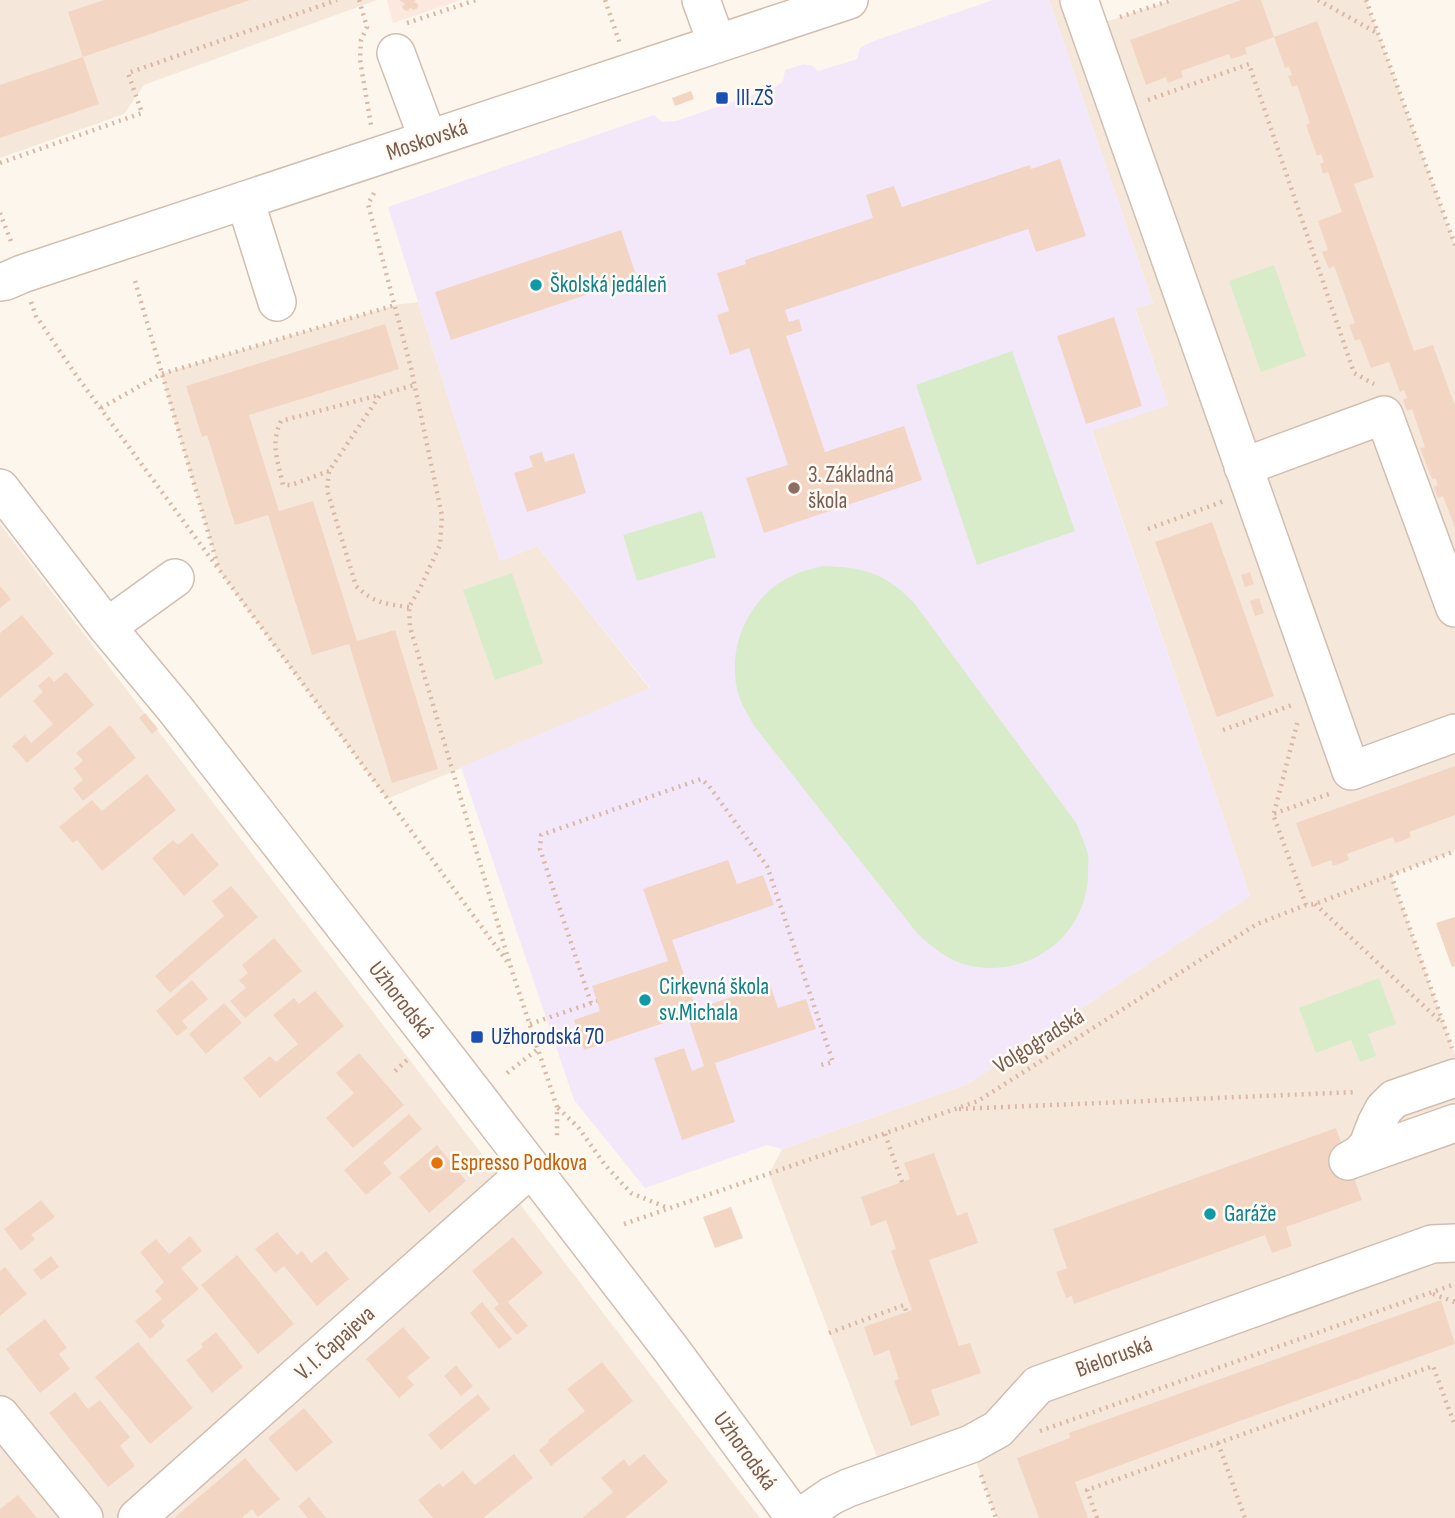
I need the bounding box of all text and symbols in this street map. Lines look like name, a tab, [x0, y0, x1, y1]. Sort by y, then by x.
place label: III.ZŠ	[736, 84, 774, 112]
marker: III.ZŠ	[714, 90, 730, 106]
street label: Moskovská	[383, 113, 471, 167]
place label: Školská jedáleň	[550, 271, 667, 299]
marker: Školská jedáleň	[528, 277, 544, 293]
place label: 3. Základná škola	[808, 461, 894, 515]
marker: 3. Základná škola	[786, 480, 802, 496]
street label: Užhorodská	[362, 956, 440, 1044]
place label: Cirkevná škola sv.Michala	[659, 973, 769, 1027]
marker: Cirkevná škola sv.Michala	[637, 992, 653, 1008]
street label: Volgogradská	[988, 1002, 1090, 1080]
place label: Užhorodská 70	[491, 1023, 604, 1051]
marker: Užhorodská 70	[469, 1029, 485, 1045]
place label: Espresso Podkova	[451, 1149, 587, 1177]
marker: Espresso Podkova	[429, 1155, 445, 1171]
place label: Garáže	[1224, 1200, 1277, 1228]
marker: Garáže	[1202, 1206, 1218, 1222]
street label: V. I. Čapajeva	[289, 1300, 381, 1386]
street label: Bieloruská	[1072, 1330, 1156, 1384]
street label: Užhorodská	[707, 1406, 783, 1496]

